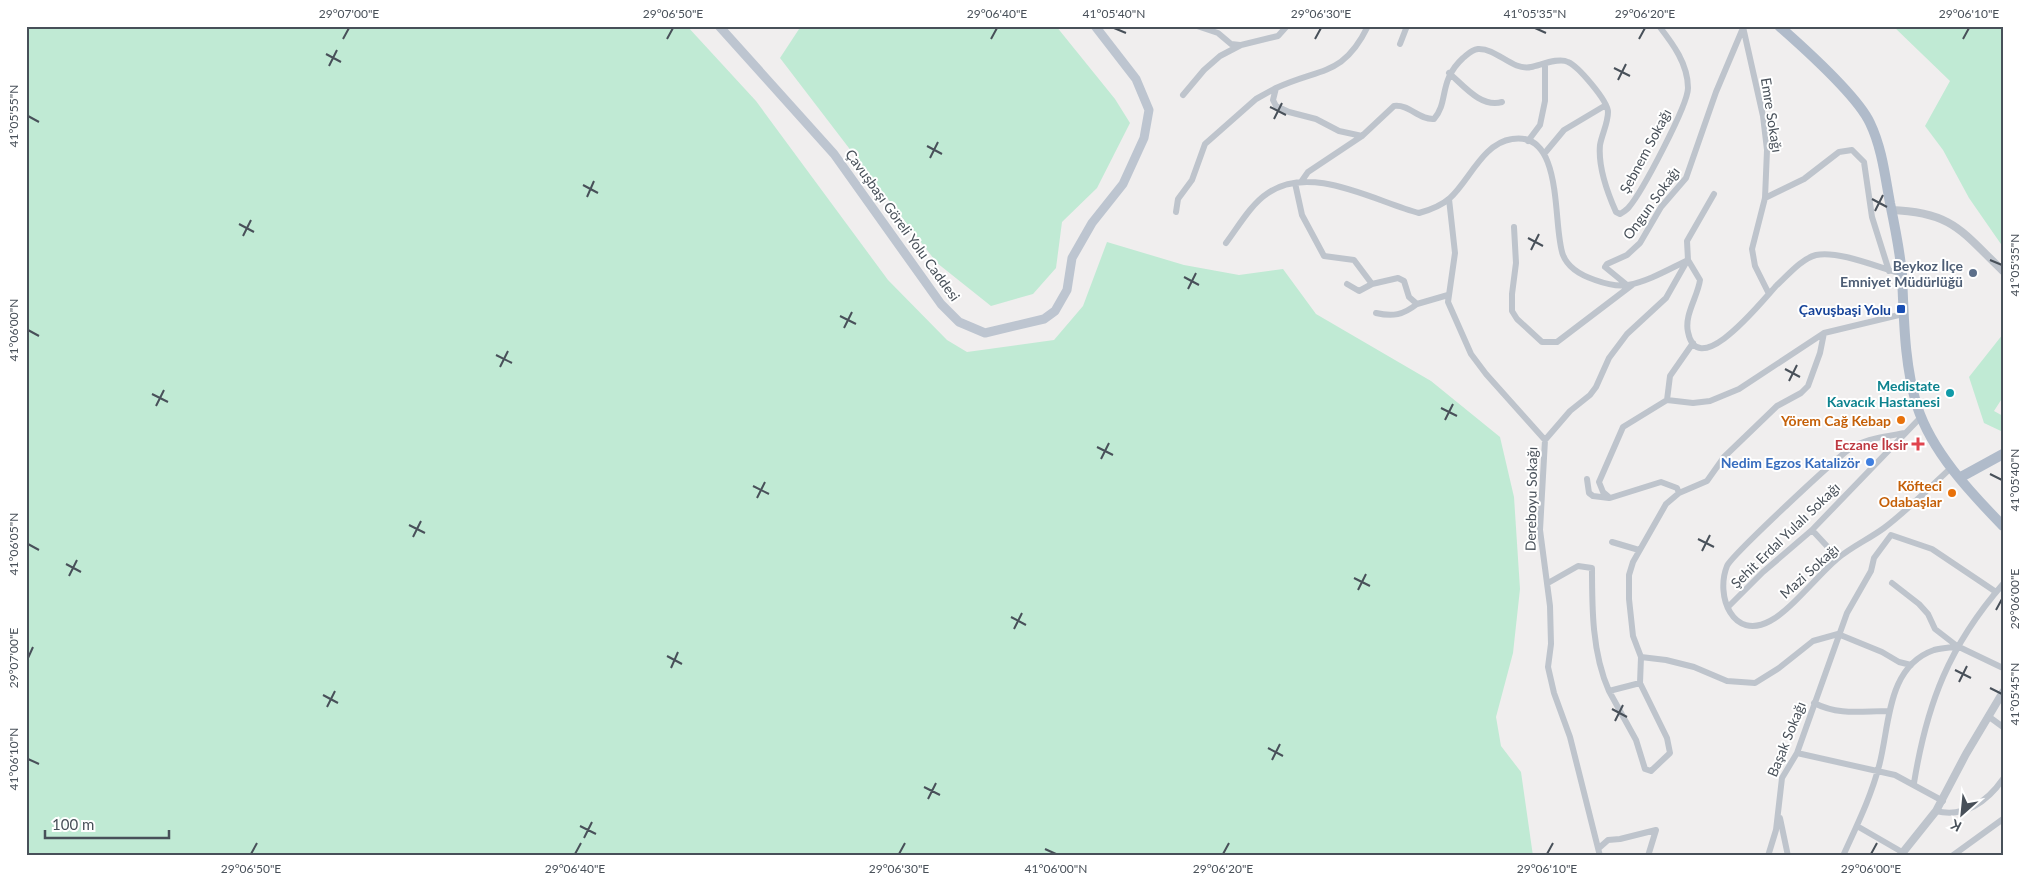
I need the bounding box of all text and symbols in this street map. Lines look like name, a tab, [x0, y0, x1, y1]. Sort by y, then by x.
text: 29°07'00"E	[319, 6, 379, 21]
text: 29°06'50"E	[643, 6, 703, 21]
text: 29°06'40"E	[967, 6, 1027, 21]
text: 41°05'40"N	[1083, 6, 1145, 21]
text: 29°06'30"E	[1291, 6, 1351, 21]
text: 41°05'35"N	[1504, 6, 1566, 21]
text: 29°06'20"E	[1615, 6, 1675, 21]
text: 29°06'10"E	[1939, 6, 1999, 21]
street label: Emre Sokağı	[1758, 76, 1786, 154]
text: 41°05'55"N	[6, 85, 21, 147]
street label: Şebnem Sokağı	[1616, 106, 1674, 196]
street label: Çavuşbaşı Göreli Yolu Caddesi	[842, 146, 964, 304]
street label: Ongun Sokağı	[1619, 163, 1683, 243]
text: 41°05'35"N	[2007, 234, 2022, 296]
place label: Beykoz İlçe Emniyet Müdürlüğü	[1840, 257, 1964, 290]
marker: Beykoz İlçe Emniyet Müdürlüğü	[1967, 267, 1979, 279]
text: 41°06'00"N	[6, 299, 21, 361]
place label: Çavuşbaşi Yolu	[1799, 301, 1891, 318]
marker: Çavuşbaşi Yolu	[1895, 303, 1907, 315]
place label: Medistate Kavacık Hastanesi	[1827, 377, 1941, 410]
marker: Medistate Kavacık Hastanesi	[1944, 387, 1956, 399]
place label: Yörem Cağ Kebap	[1780, 412, 1891, 429]
marker: Yörem Cağ Kebap	[1895, 414, 1907, 426]
place label: Eczane İksir	[1835, 436, 1909, 453]
marker: Eczane İksir	[1912, 438, 1924, 450]
street label: Dereboyu Sokağı	[1522, 447, 1540, 551]
text: 41°05'40"N	[2007, 449, 2022, 511]
place label: Nedim Egzos Katalizör	[1721, 454, 1861, 471]
marker: Nedim Egzos Katalizör	[1864, 456, 1876, 468]
place label: Köfteci Odabaşlar	[1879, 477, 1943, 510]
street label: Şehit Erdal Yulalı Sokağı	[1727, 479, 1843, 591]
marker: Köfteci Odabaşlar	[1946, 487, 1958, 499]
text: 41°06'05"N	[6, 513, 21, 575]
street label: Mazi Sokağı	[1776, 540, 1842, 602]
text: 29°06'00"E	[2007, 569, 2022, 629]
text: 29°07'00"E	[6, 628, 21, 688]
text: 41°05'45"N	[2007, 663, 2022, 725]
street label: Başak Sokağı	[1763, 699, 1809, 779]
text: 41°06'10"N	[6, 728, 21, 790]
north arrow	[1936, 790, 1986, 840]
scale bar	[45, 807, 169, 839]
text: 100 m	[52, 815, 94, 833]
text: K	[1947, 816, 1964, 836]
text: 29°06'50"E	[221, 861, 281, 876]
text: 29°06'40"E	[545, 861, 605, 876]
text: 29°06'30"E	[869, 861, 929, 876]
text: 41°06'00"N	[1025, 861, 1087, 876]
text: 29°06'20"E	[1193, 861, 1253, 876]
text: 29°06'10"E	[1517, 861, 1577, 876]
text: 29°06'00"E	[1841, 861, 1901, 876]

